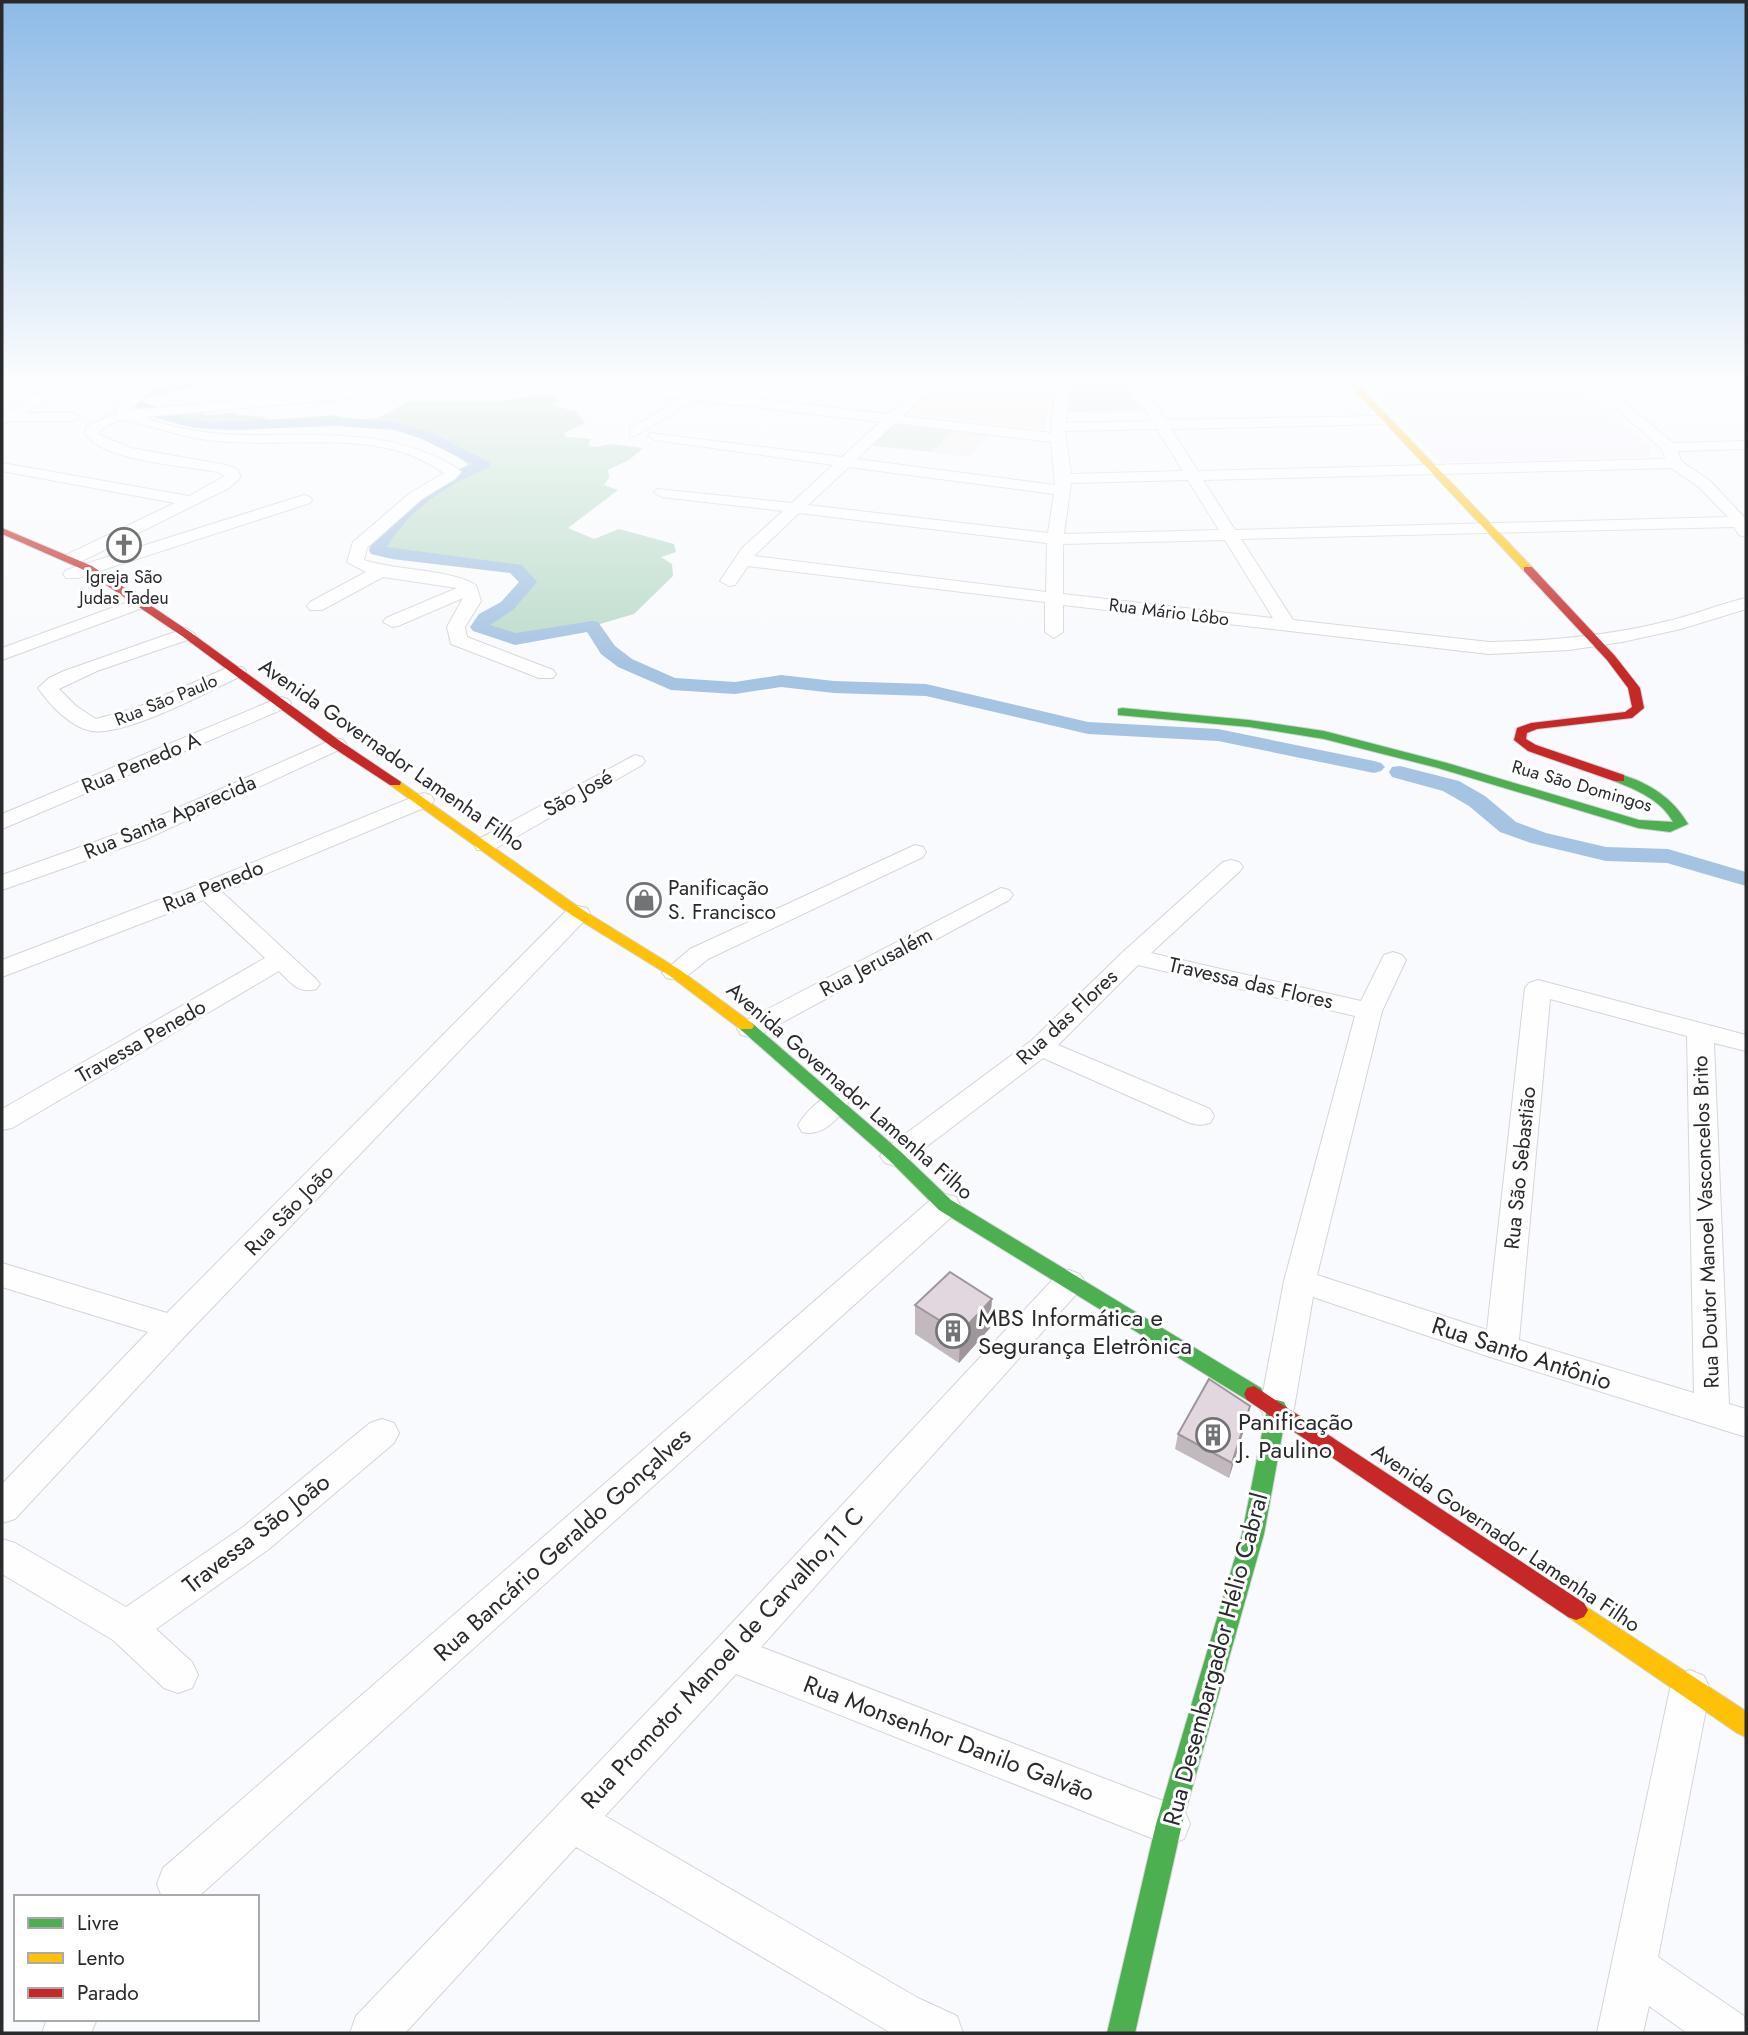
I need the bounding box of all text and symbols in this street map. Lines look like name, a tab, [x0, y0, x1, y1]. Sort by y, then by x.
church icon: Igreja São Judas Tadeu	[105, 526, 143, 564]
place label: Igreja São Judas Tadeu	[77, 564, 169, 611]
street label: Rua Mário Lôbo	[1107, 592, 1231, 632]
street label: Avenida Governador Lamenha Filho	[253, 651, 531, 859]
street label: Rua São Paulo	[111, 668, 221, 732]
street label: Rua Penedo A	[77, 724, 205, 801]
street label: Rua São Domingos	[1509, 754, 1655, 818]
street label: São José	[538, 762, 618, 824]
street label: Rua Santa Aparecida	[79, 767, 261, 867]
street label: Rua Penedo	[158, 852, 268, 920]
place label: Panificação S. Francisco	[668, 873, 776, 927]
shop icon: Panificação S. Francisco	[625, 881, 663, 919]
street label: Rua Jerusalém	[814, 920, 938, 1004]
street label: Travessa das Flores	[1166, 949, 1336, 1017]
street label: Rua das Flores	[1010, 962, 1124, 1072]
street label: Avenida Governador Lamenha Filho	[720, 975, 980, 1207]
street label: Travessa Penedo	[71, 992, 211, 1090]
street label: Rua Doutor Manoel Vasconcelos Brito	[1685, 1055, 1727, 1389]
street label: Rua São Sebastião	[1497, 1085, 1543, 1251]
street label: Rua São João	[238, 1158, 340, 1262]
place label: MBS Informática e Segurança Eletrônica	[978, 1300, 1192, 1363]
street label: Rua Santo Antônio	[1427, 1307, 1617, 1399]
building icon: MBS Informática e Segurança Eletrônica	[934, 1312, 972, 1350]
place label: Panificação J. Paulino	[1235, 1404, 1353, 1467]
building icon: Panificação J. Paulino	[1194, 1416, 1232, 1454]
street label: Rua Bancário Geraldo Gonçalves	[426, 1419, 698, 1669]
street label: Avenida Governador Lamenha Filho	[1366, 1437, 1646, 1639]
street label: Travessa São João	[175, 1464, 337, 1602]
street label: Rua Desembargador Hélio Cabral	[1154, 1489, 1276, 1829]
street label: Rua Promotor Manoel de Carvalho,11 C	[572, 1499, 872, 1817]
street label: Rua Monsenhor Danilo Galvão	[798, 1666, 1100, 1810]
legend	[14, 1895, 259, 2021]
text: Livre	[77, 1908, 119, 1938]
text: Lento	[77, 1943, 125, 1973]
text: Parado	[77, 1978, 139, 2008]

